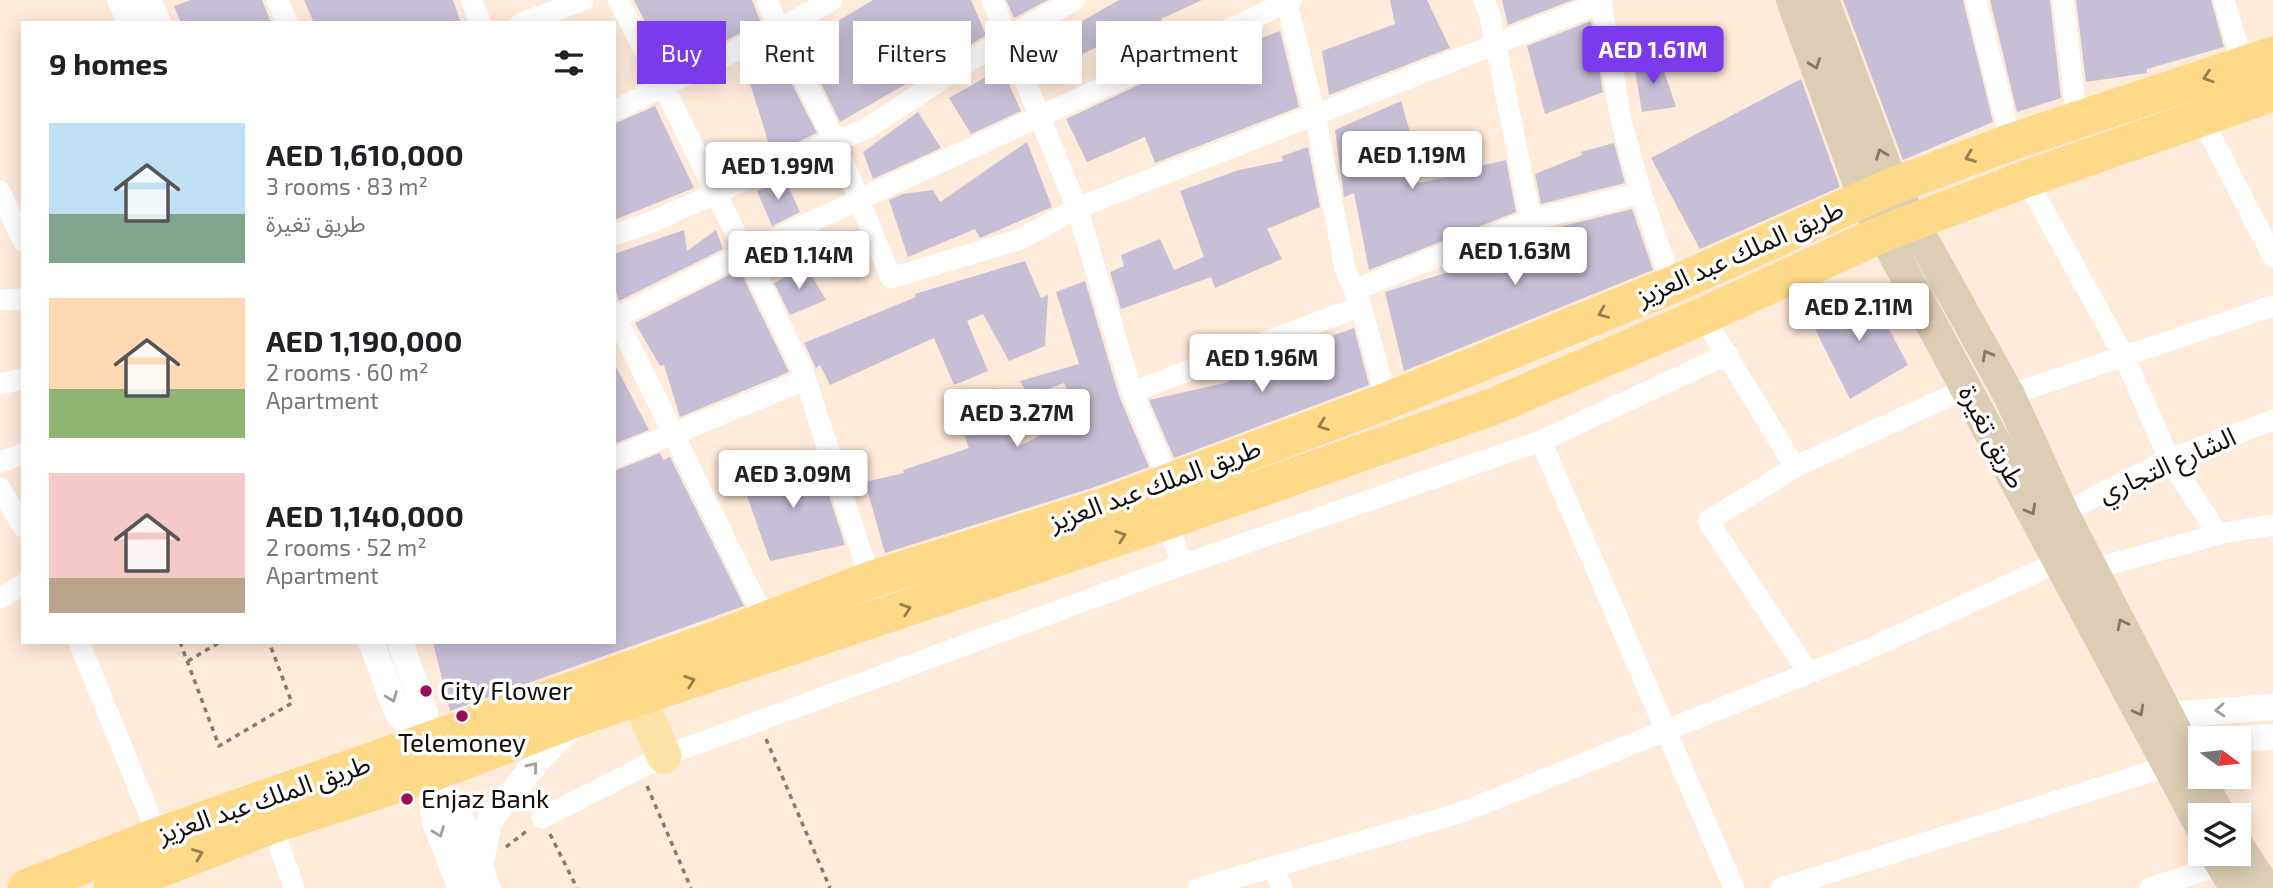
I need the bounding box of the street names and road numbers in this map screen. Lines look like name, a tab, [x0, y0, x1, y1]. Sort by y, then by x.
street label: طريق الملك عبد العزيز	[1630, 192, 1848, 313]
street label: طريق تغيرة	[1951, 379, 2033, 494]
street label: الشارع التجاري	[2093, 420, 2242, 513]
street label: طريق الملك عبد العزيز	[1043, 431, 1265, 539]
street label: طريق الملك عبد العزيز	[152, 747, 375, 851]

